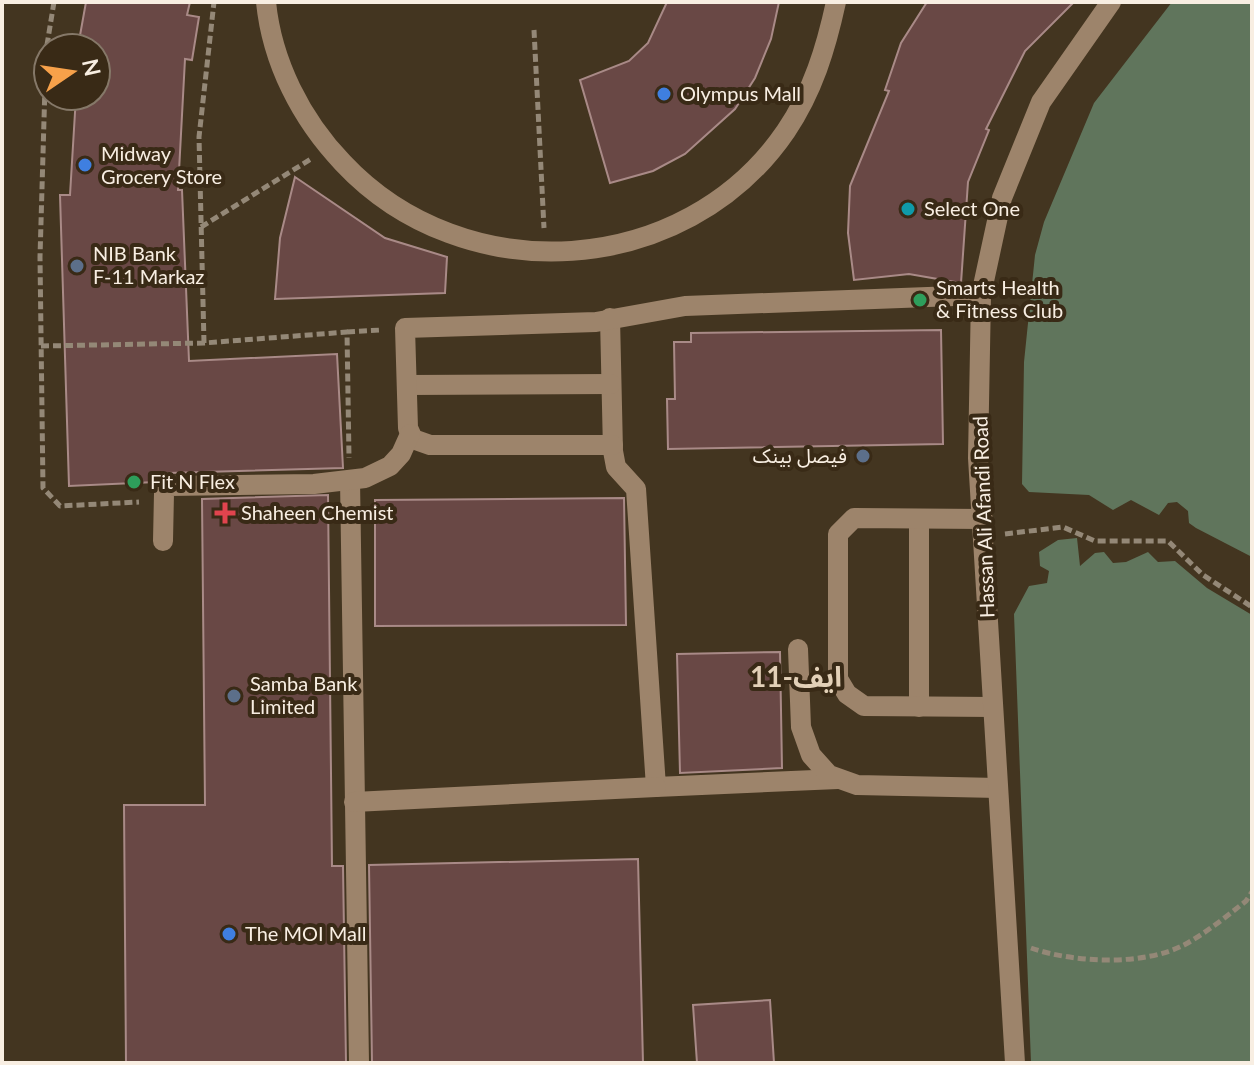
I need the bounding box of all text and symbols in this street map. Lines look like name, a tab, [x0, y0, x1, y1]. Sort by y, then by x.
north arrow	[32, 32, 112, 112]
text: N	[77, 56, 107, 79]
place label: Olympus Mall	[680, 81, 801, 105]
marker: Olympus Mall	[655, 85, 673, 103]
place label: Midway Grocery Store	[101, 141, 222, 188]
marker: Midway Grocery Store	[76, 156, 94, 174]
place label: Select One	[924, 196, 1020, 220]
marker: Select One	[899, 200, 917, 218]
place label: NIB Bank F-11 Markaz	[93, 241, 204, 288]
marker: NIB Bank F-11 Markaz	[68, 257, 86, 275]
place label: Smarts Health & Fitness Club	[936, 275, 1063, 322]
marker: Smarts Health & Fitness Club	[911, 291, 929, 309]
street label: Hassan Ali Afandi Road	[967, 416, 999, 618]
place label: فیصل بینک	[753, 443, 847, 468]
marker: فیصل بینک	[854, 447, 872, 465]
place label: Fit N Flex	[150, 469, 235, 493]
marker: Fit N Flex	[125, 473, 143, 491]
place label: Shaheen Chemist	[241, 500, 394, 524]
marker: Shaheen Chemist	[216, 504, 234, 522]
district label: ایف-11	[750, 659, 842, 693]
place label: Samba Bank Limited	[250, 671, 358, 718]
marker: Samba Bank Limited	[225, 687, 243, 705]
place label: The MOI Mall	[245, 921, 366, 945]
marker: The MOI Mall	[220, 925, 238, 943]

